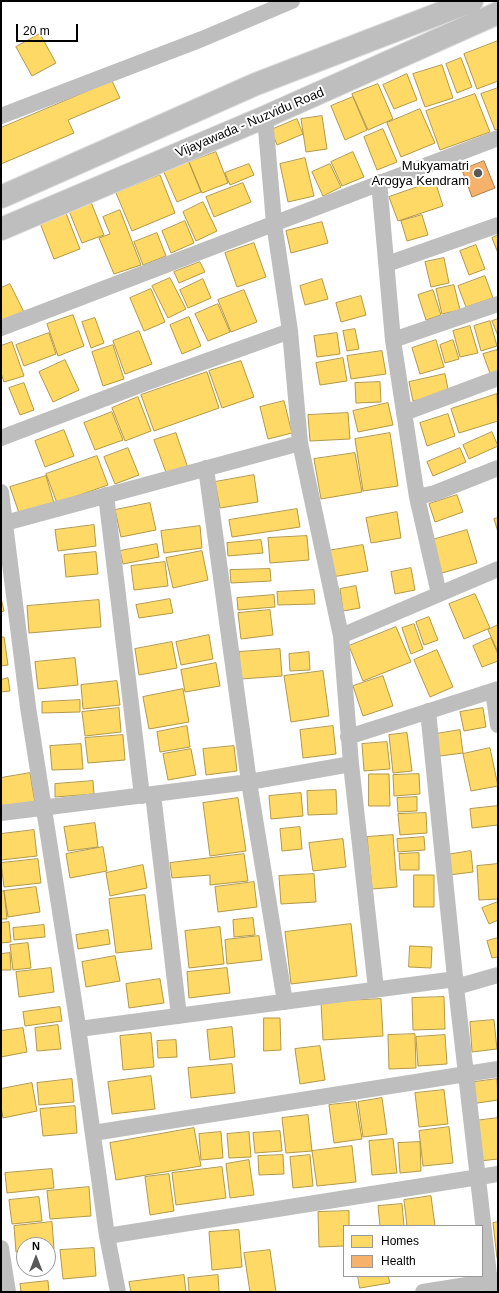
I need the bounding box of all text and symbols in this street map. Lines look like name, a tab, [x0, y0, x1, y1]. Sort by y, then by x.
scale bar	[18, 16, 80, 42]
text: 20 m	[23, 24, 50, 38]
street label: Vijayawada - Nuzvidu Road	[174, 85, 326, 161]
place label: Mukyamatri Arogya Kendram	[371, 158, 469, 189]
marker: Mukyamatri Arogya Kendram	[472, 167, 484, 179]
legend	[343, 1225, 483, 1277]
text: Homes	[381, 1234, 419, 1248]
north arrow	[16, 1237, 56, 1277]
text: N	[32, 1240, 40, 1252]
text: Health	[381, 1254, 416, 1268]

